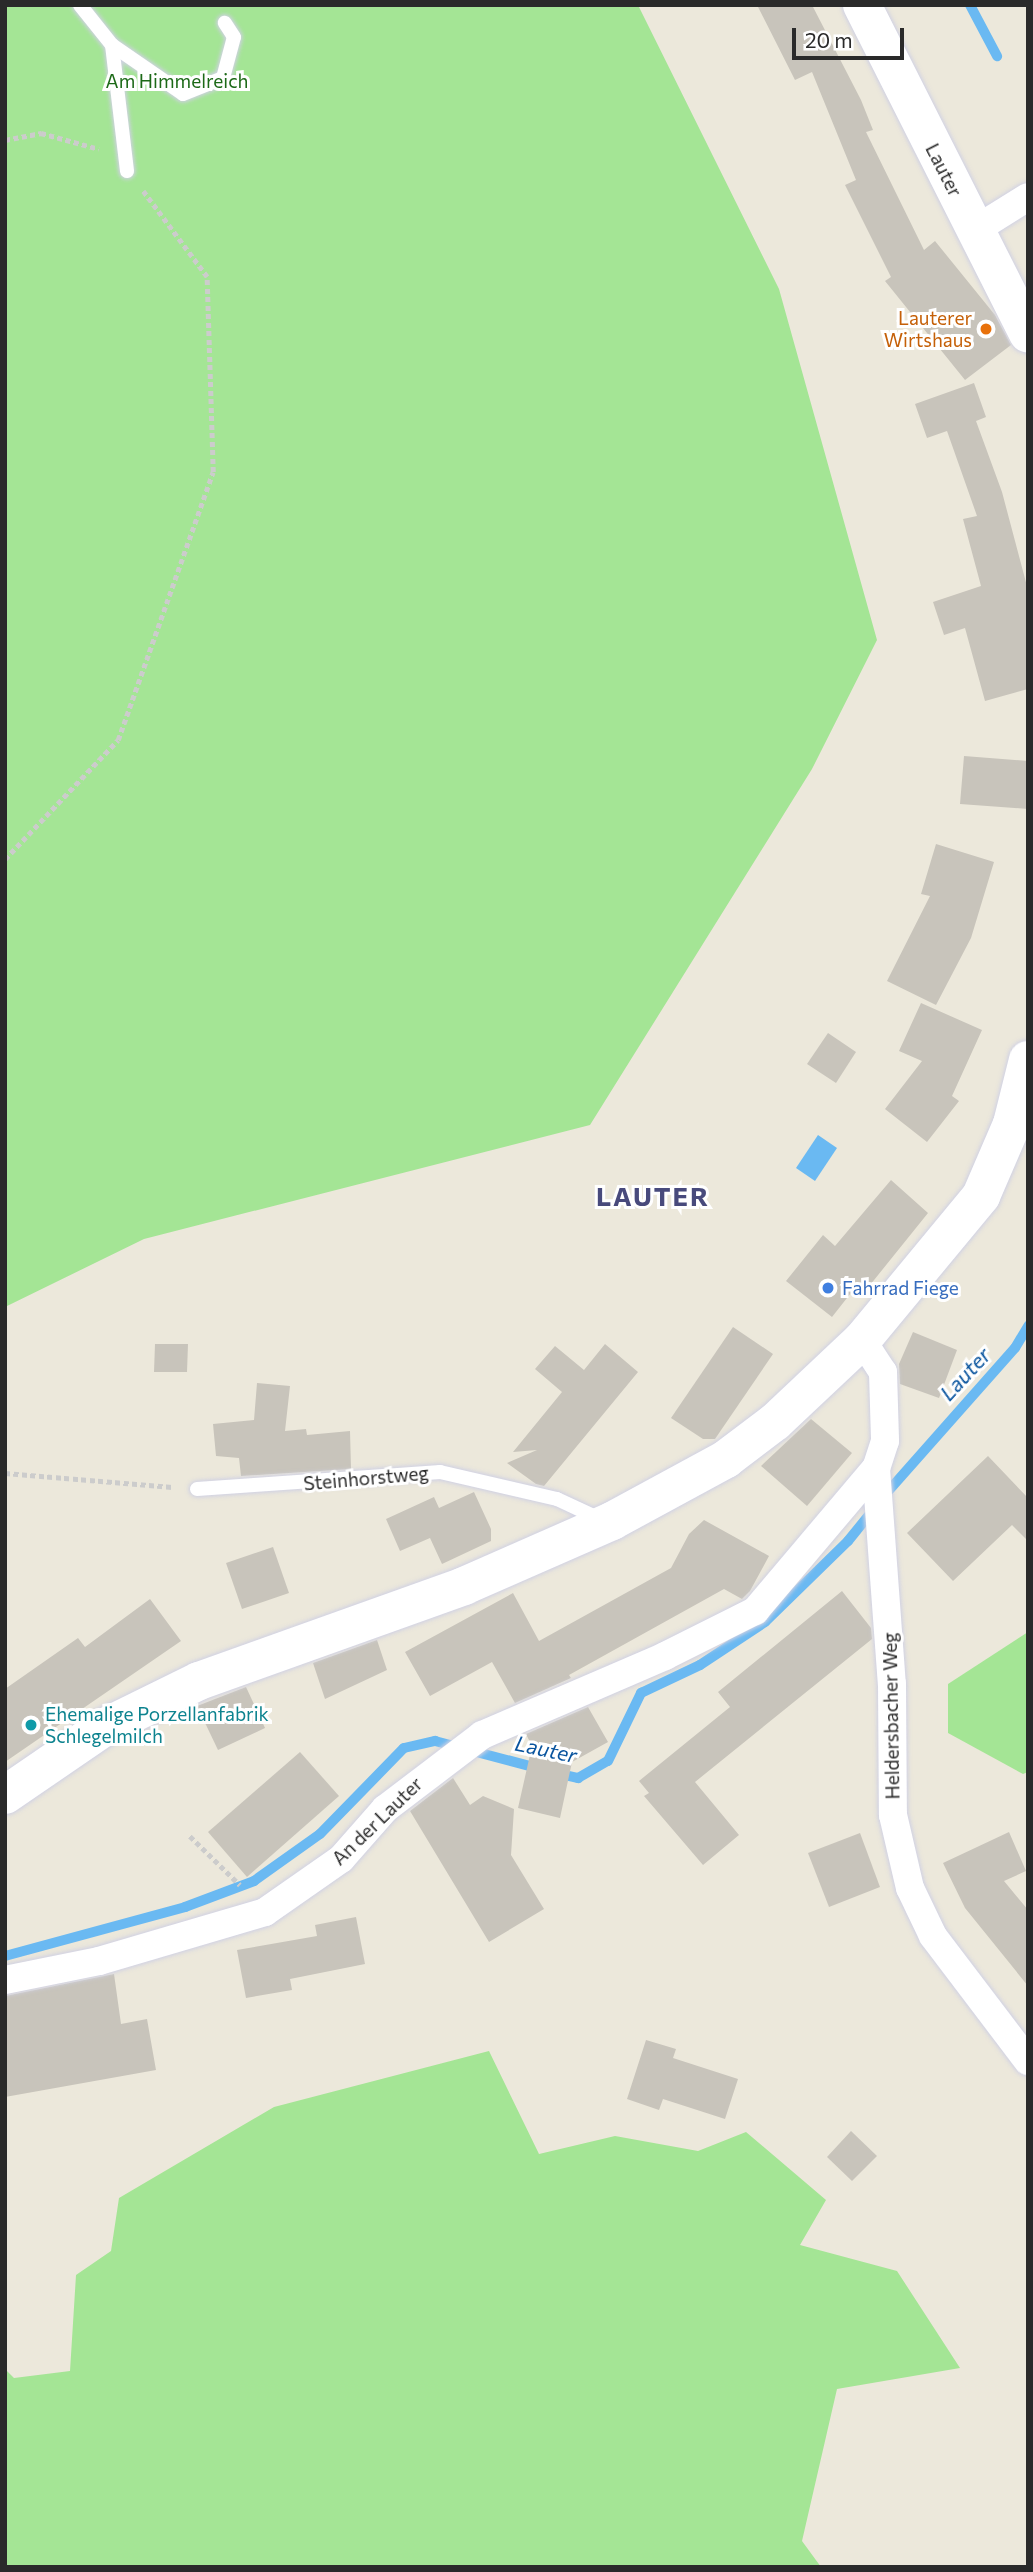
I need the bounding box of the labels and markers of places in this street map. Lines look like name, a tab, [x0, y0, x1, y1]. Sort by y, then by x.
place label: Lauterer Wirtshaus	[884, 307, 972, 351]
marker: Lauterer Wirtshaus	[978, 321, 994, 337]
place label: Fahrrad Fiege	[842, 1277, 959, 1299]
marker: Fahrrad Fiege	[820, 1280, 836, 1296]
place label: Ehemalige Porzellanfabrik Schlegelmilch	[45, 1703, 269, 1747]
marker: Ehemalige Porzellanfabrik Schlegelmilch	[23, 1717, 39, 1733]

